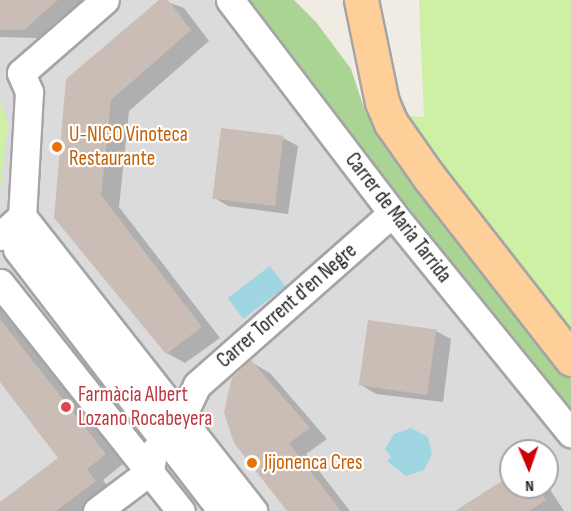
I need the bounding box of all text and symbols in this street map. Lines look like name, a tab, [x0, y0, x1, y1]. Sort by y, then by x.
place label: U-NICO Vinoteca Restaurante	[69, 122, 188, 172]
marker: U-NICO Vinoteca Restaurante	[50, 140, 64, 154]
street label: Carrer de Maria Tarrida	[339, 148, 457, 288]
street label: Carrer Torrent d'en Negre	[212, 238, 362, 374]
place label: Farmàcia Albert Lozano Rocabeyera	[78, 382, 212, 432]
marker: Farmàcia Albert Lozano Rocabeyera	[59, 400, 73, 414]
north arrow	[499, 439, 559, 499]
place label: Jijonenca Cres	[264, 450, 362, 476]
marker: Jijonenca Cres	[245, 456, 259, 470]
text: N	[525, 476, 534, 495]

